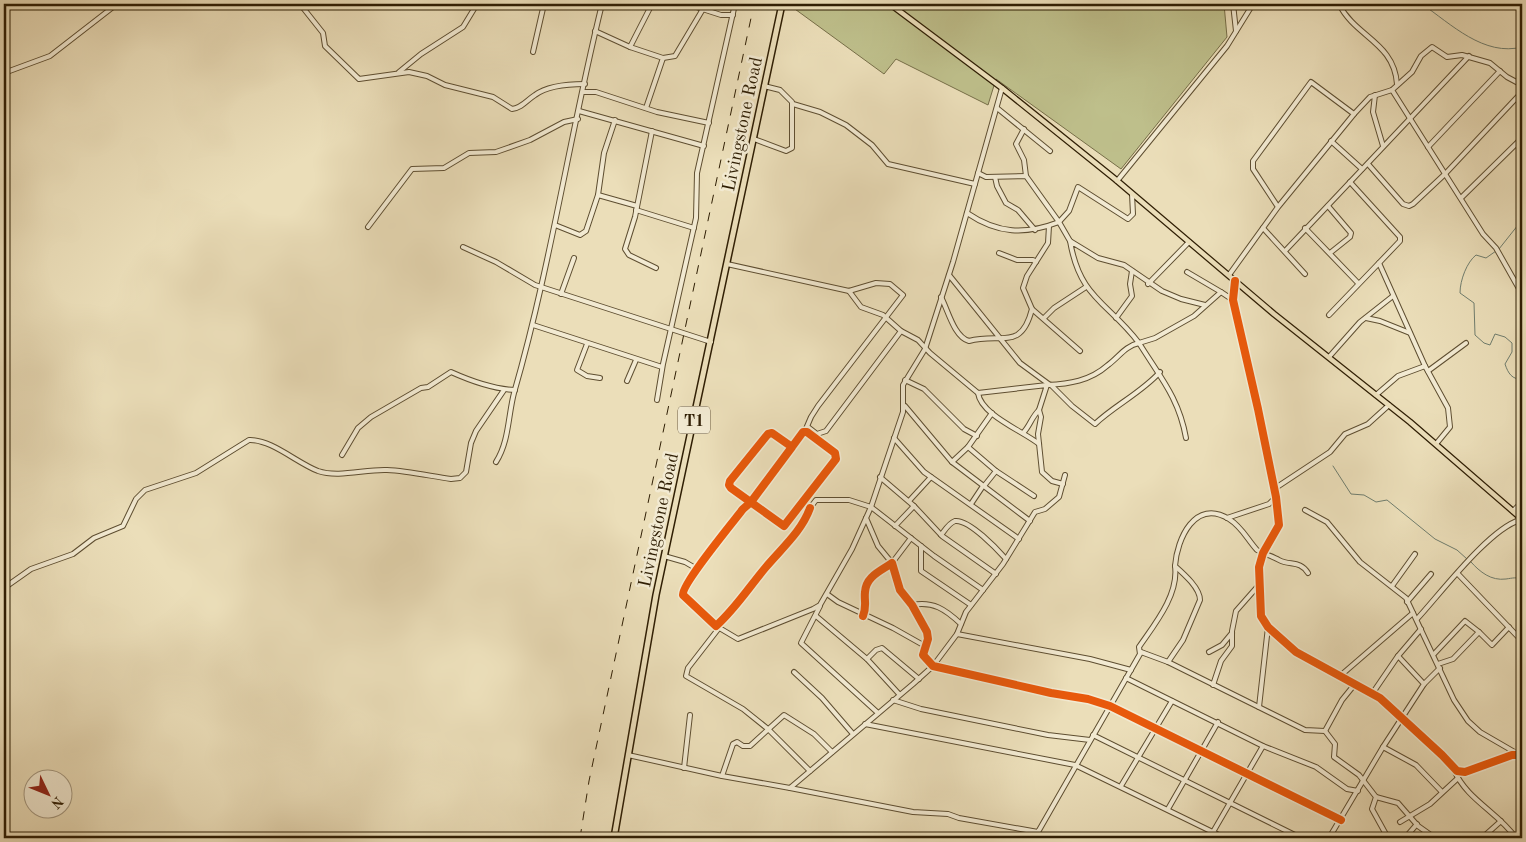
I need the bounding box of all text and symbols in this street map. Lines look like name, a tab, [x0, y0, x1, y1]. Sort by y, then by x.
street label: Livingstone Road	[720, 55, 766, 193]
road number: T1	[678, 406, 710, 434]
street label: Livingstone Road	[636, 451, 682, 589]
north arrow	[22, 770, 72, 820]
text: N	[48, 793, 66, 811]

